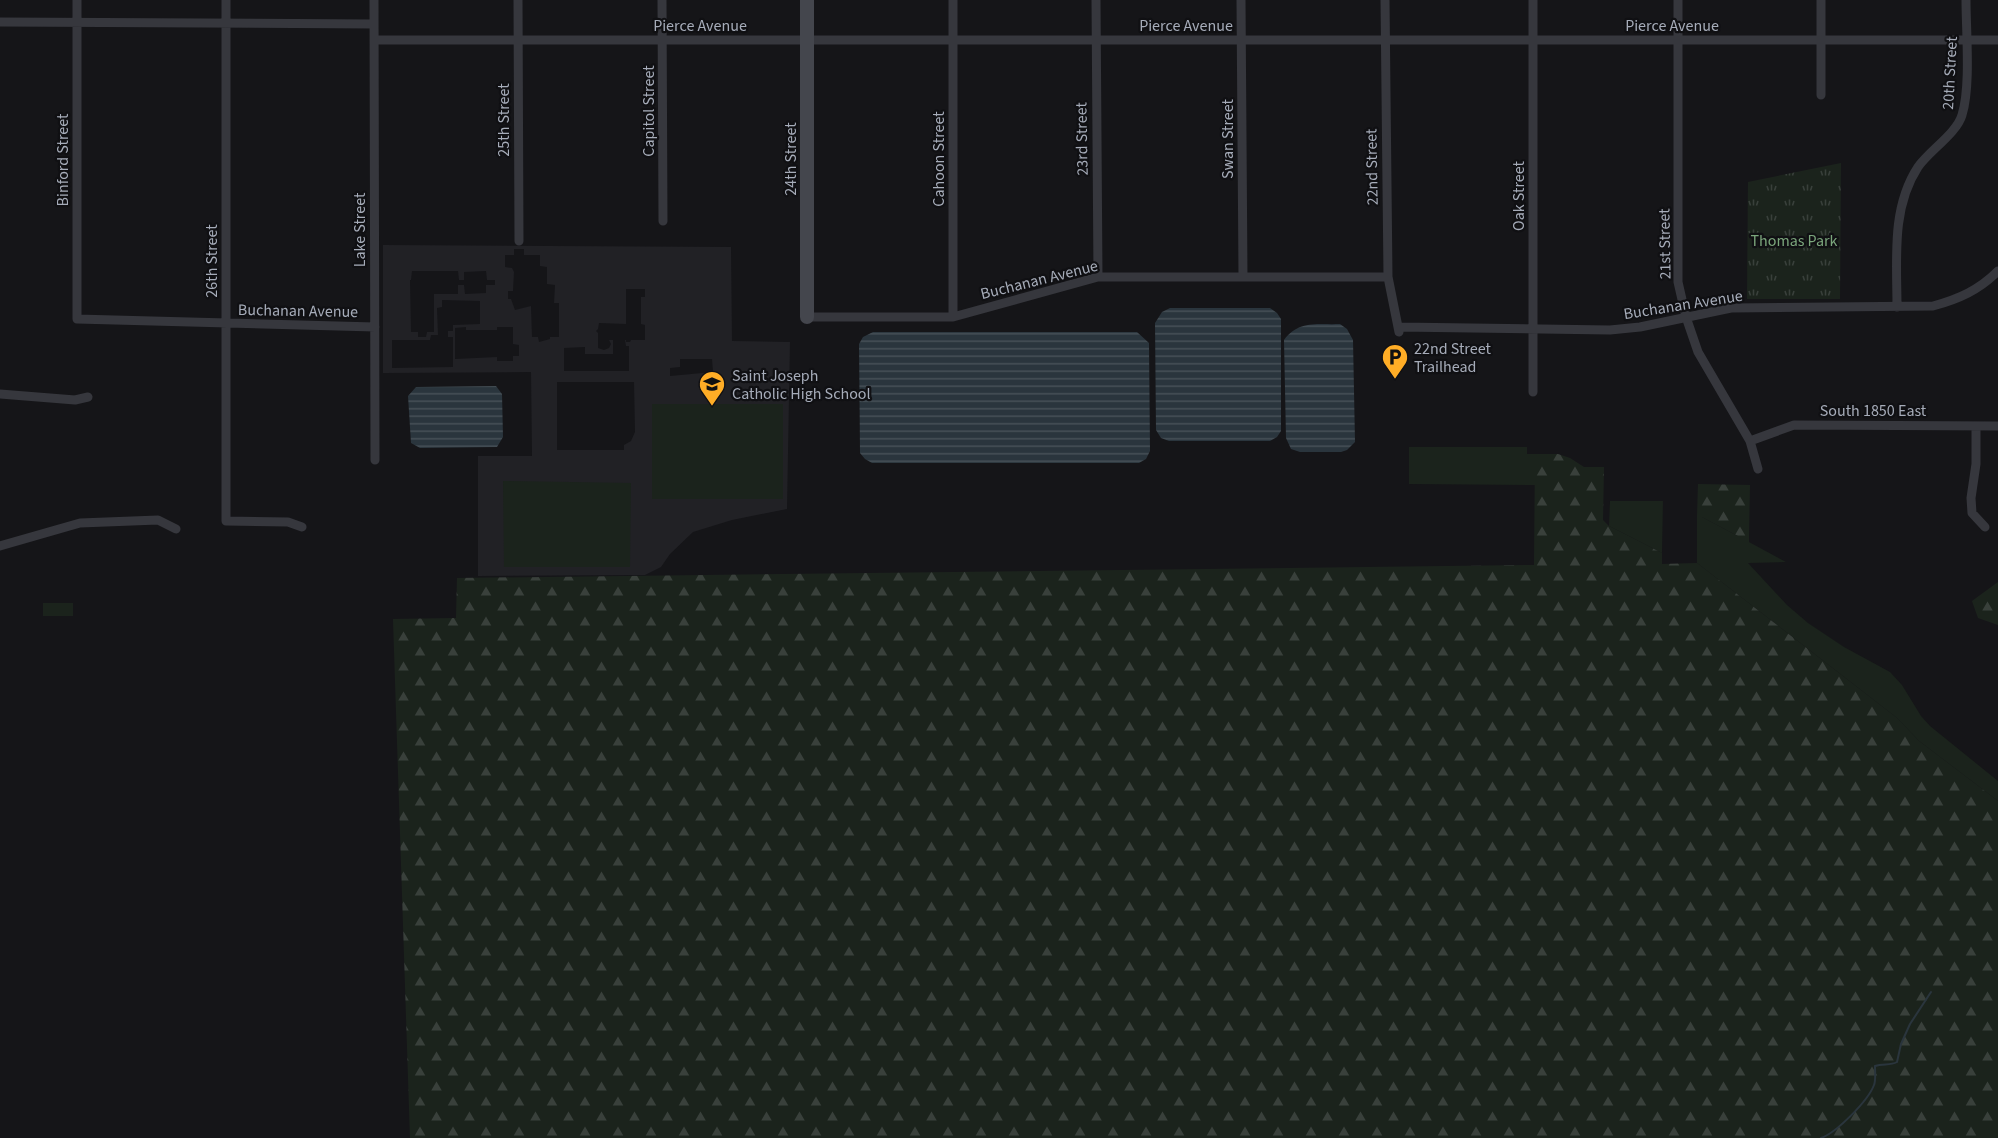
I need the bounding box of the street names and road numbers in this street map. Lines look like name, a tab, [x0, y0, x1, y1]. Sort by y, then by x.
street label: Pierce Avenue	[653, 15, 747, 37]
street label: Pierce Avenue	[1139, 15, 1233, 37]
street label: Pierce Avenue	[1625, 15, 1719, 37]
street label: 20th Street	[1937, 35, 1963, 110]
street label: Capitol Street	[638, 65, 660, 157]
street label: 25th Street	[493, 83, 515, 157]
street label: Swan Street	[1217, 98, 1239, 179]
street label: 23rd Street	[1070, 101, 1094, 176]
street label: Cahoon Street	[928, 111, 950, 207]
street label: Binford Street	[52, 113, 74, 206]
street label: 24th Street	[780, 122, 802, 196]
street label: 22nd Street	[1360, 128, 1384, 206]
street label: Oak Street	[1508, 160, 1530, 231]
street label: Lake Street	[349, 192, 371, 267]
street label: 21st Street	[1653, 208, 1677, 280]
street label: 26th Street	[201, 224, 223, 298]
street label: Buchanan Avenue	[978, 255, 1100, 305]
street label: Buchanan Avenue	[1622, 285, 1744, 325]
street label: Buchanan Avenue	[238, 299, 358, 323]
street label: South 1850 East	[1820, 400, 1927, 422]

